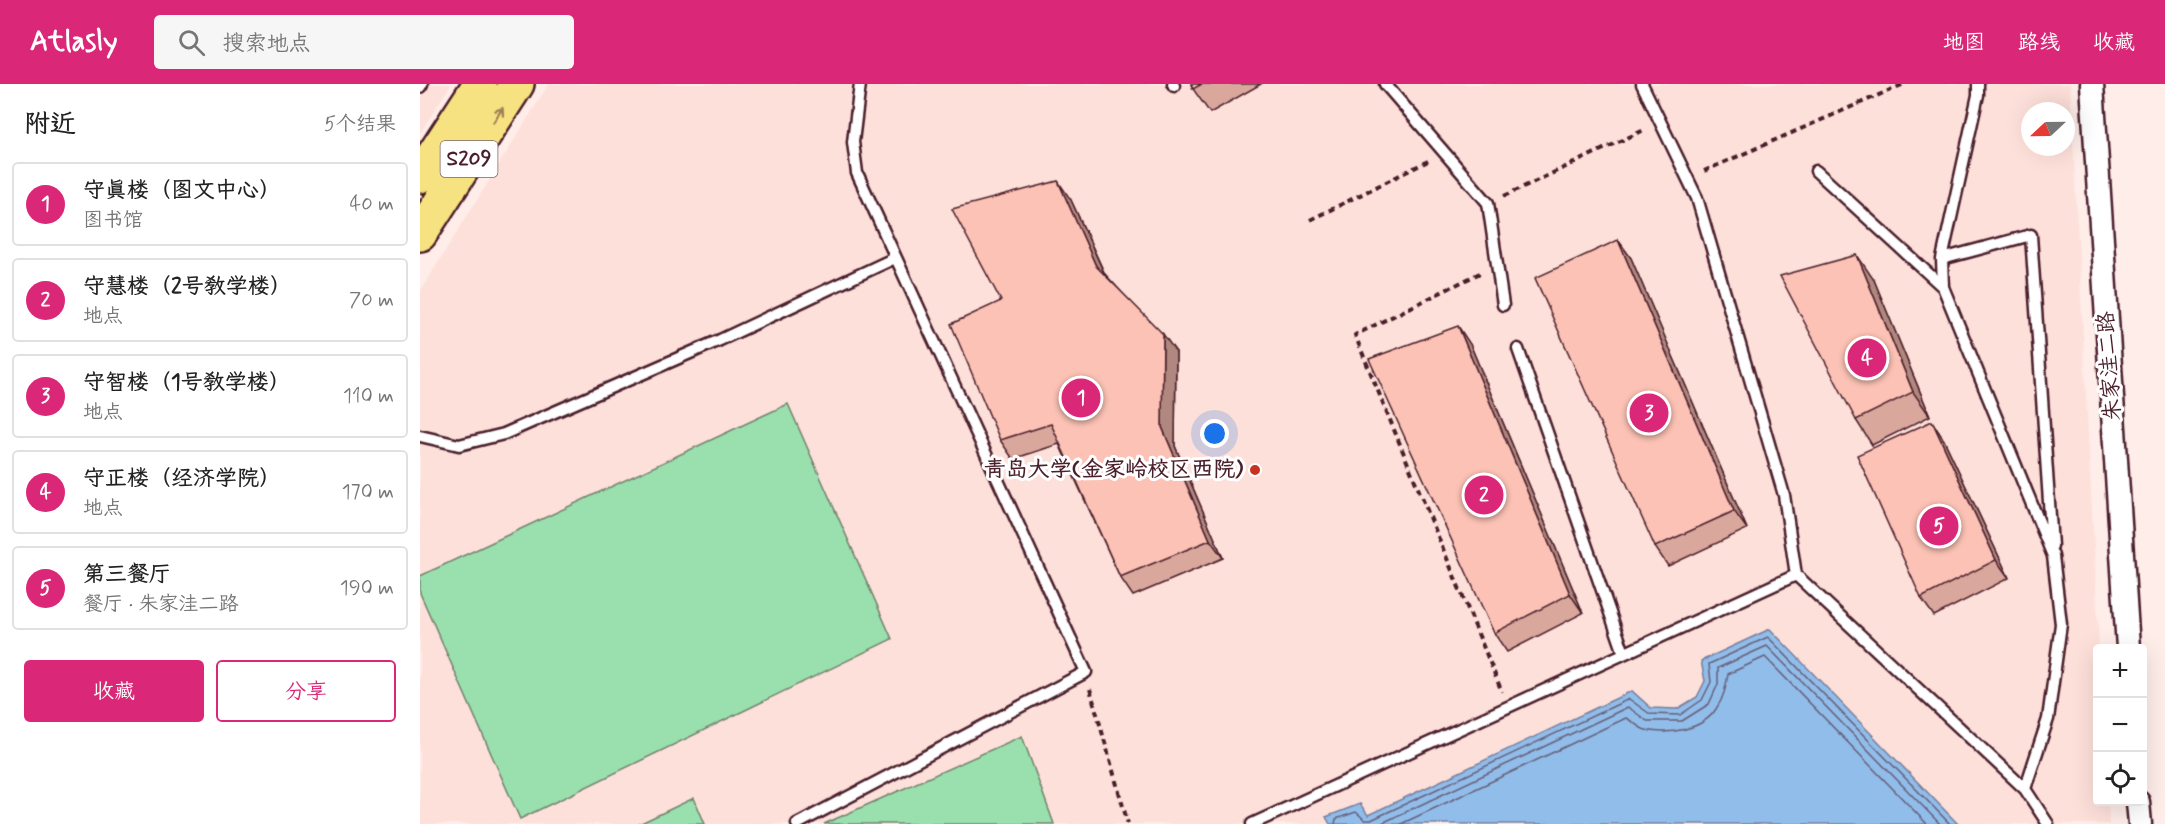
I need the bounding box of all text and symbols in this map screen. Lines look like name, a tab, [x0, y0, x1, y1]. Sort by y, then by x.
search box	[154, 15, 574, 69]
text: Atlasly	[30, 24, 118, 61]
icon: search	[175, 26, 208, 59]
text: 地图	[1943, 29, 1985, 57]
text: 路线	[2018, 29, 2060, 57]
text: 收藏	[2093, 29, 2135, 57]
text: 搜索地点	[223, 30, 311, 58]
north arrow	[2021, 102, 2075, 156]
one-way arrow	[491, 106, 504, 123]
text: 附近	[24, 108, 76, 142]
text: 5个结果	[324, 111, 396, 138]
road number: S209	[440, 141, 498, 177]
text: 守真楼（图文中心）	[83, 177, 281, 205]
text: 1	[41, 191, 50, 218]
text: 40 m	[350, 191, 394, 218]
text: 图书馆	[83, 207, 143, 234]
text: 守慧楼（2号教学楼）	[83, 273, 292, 301]
text: 2	[41, 287, 50, 314]
text: 70 m	[349, 287, 394, 314]
text: 地点	[83, 303, 123, 330]
street label: 朱家洼二路	[2092, 310, 2128, 422]
pin: 4	[1848, 336, 1886, 380]
text: 守智楼（1号教学楼）	[83, 369, 291, 397]
pin: 1	[1062, 376, 1100, 420]
text: 3	[41, 383, 50, 410]
text: 110 m	[343, 383, 394, 410]
pin: 3	[1630, 390, 1668, 436]
text: 地点	[83, 399, 123, 426]
your location	[1200, 419, 1229, 448]
place label: 青岛大学(金家岭校区西院)	[984, 456, 1243, 484]
marker: 青岛大学(金家岭校区西院)	[1248, 463, 1262, 477]
text: 守正楼（经济学院）	[83, 465, 281, 493]
pin: 2	[1464, 472, 1504, 518]
text: 4	[40, 479, 51, 506]
text: 170 m	[342, 479, 394, 506]
text: 地点	[83, 495, 123, 522]
pin: 5	[1920, 504, 1958, 548]
text: 第三餐厅	[83, 561, 171, 589]
text: 5	[40, 575, 52, 602]
text: 190 m	[340, 575, 394, 602]
text: 餐厅 · 朱家洼二路	[83, 591, 238, 618]
map controls	[2093, 644, 2147, 806]
button: +	[2093, 644, 2147, 698]
button: 收藏	[24, 660, 204, 722]
button: 分享	[216, 660, 396, 722]
button: −	[2093, 698, 2147, 752]
button: locate	[2093, 752, 2147, 806]

